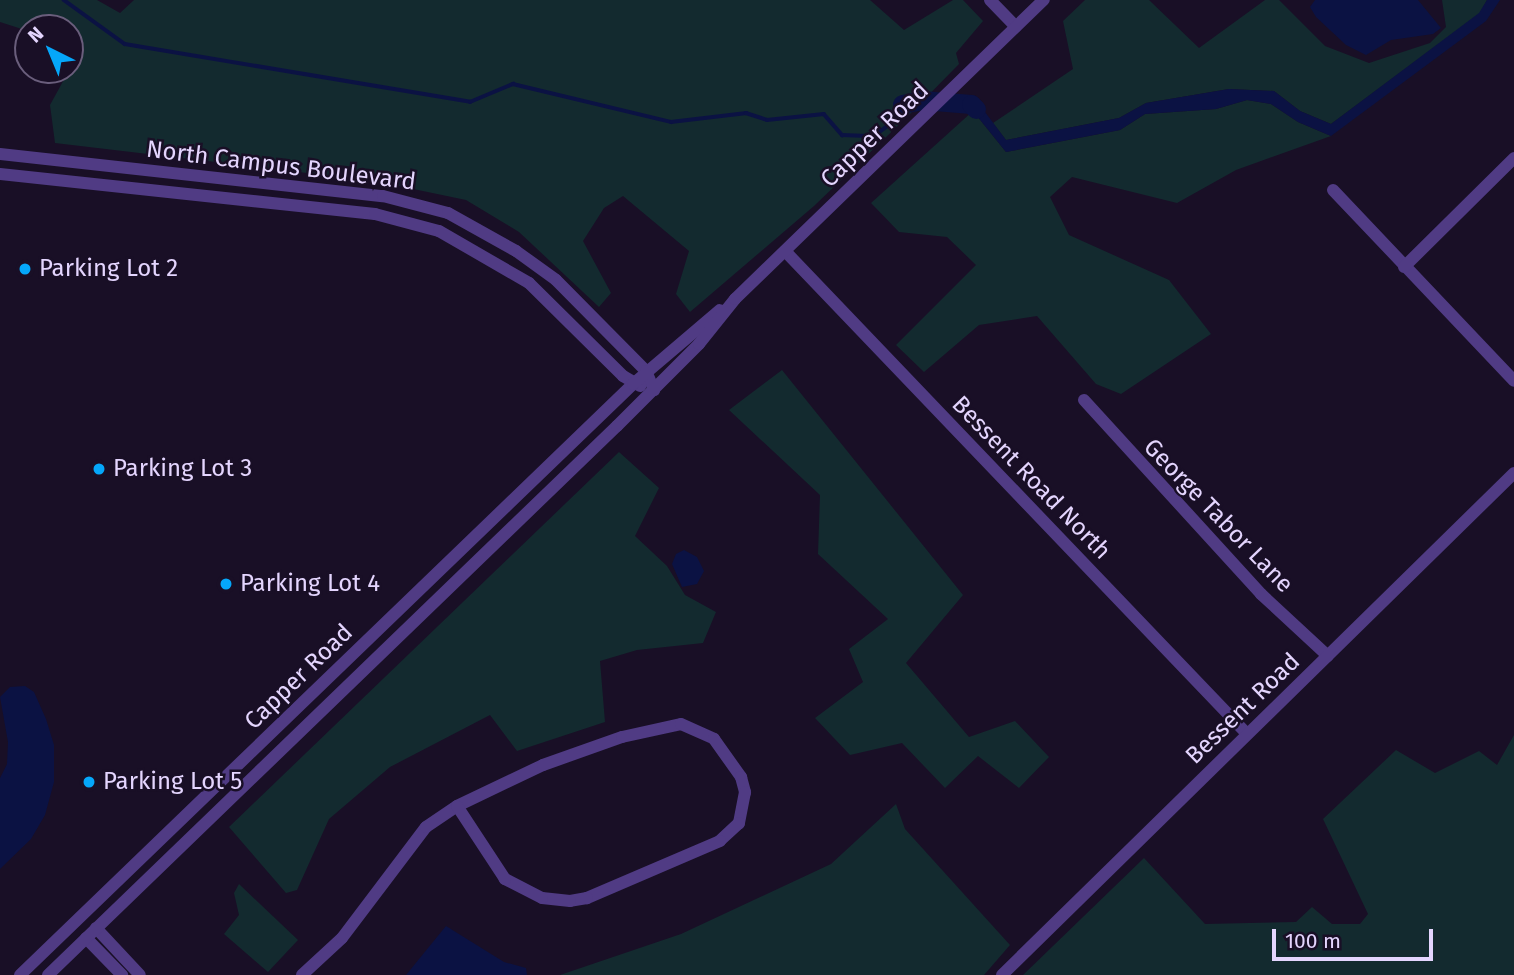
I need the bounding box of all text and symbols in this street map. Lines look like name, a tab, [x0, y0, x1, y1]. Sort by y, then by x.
north arrow	[14, 14, 84, 84]
text: N	[23, 22, 48, 47]
street label: Capper Road	[815, 76, 935, 194]
street label: North Campus Boulevard	[145, 135, 417, 197]
place label: Parking Lot 2	[39, 255, 178, 283]
marker: Parking Lot 2	[17, 261, 33, 277]
street label: Bessent Road North	[946, 390, 1116, 566]
street label: George Tabor Lane	[1137, 433, 1299, 599]
place label: Parking Lot 3	[113, 455, 252, 483]
marker: Parking Lot 3	[91, 461, 107, 477]
place label: Parking Lot 4	[240, 570, 380, 598]
marker: Parking Lot 4	[218, 576, 234, 592]
street label: Capper Road	[239, 618, 359, 736]
street label: Bessent Road	[1180, 647, 1306, 771]
place label: Parking Lot 5	[103, 768, 242, 796]
marker: Parking Lot 5	[81, 774, 97, 790]
scale bar	[1276, 916, 1437, 960]
text: 100 m	[1285, 928, 1341, 954]

